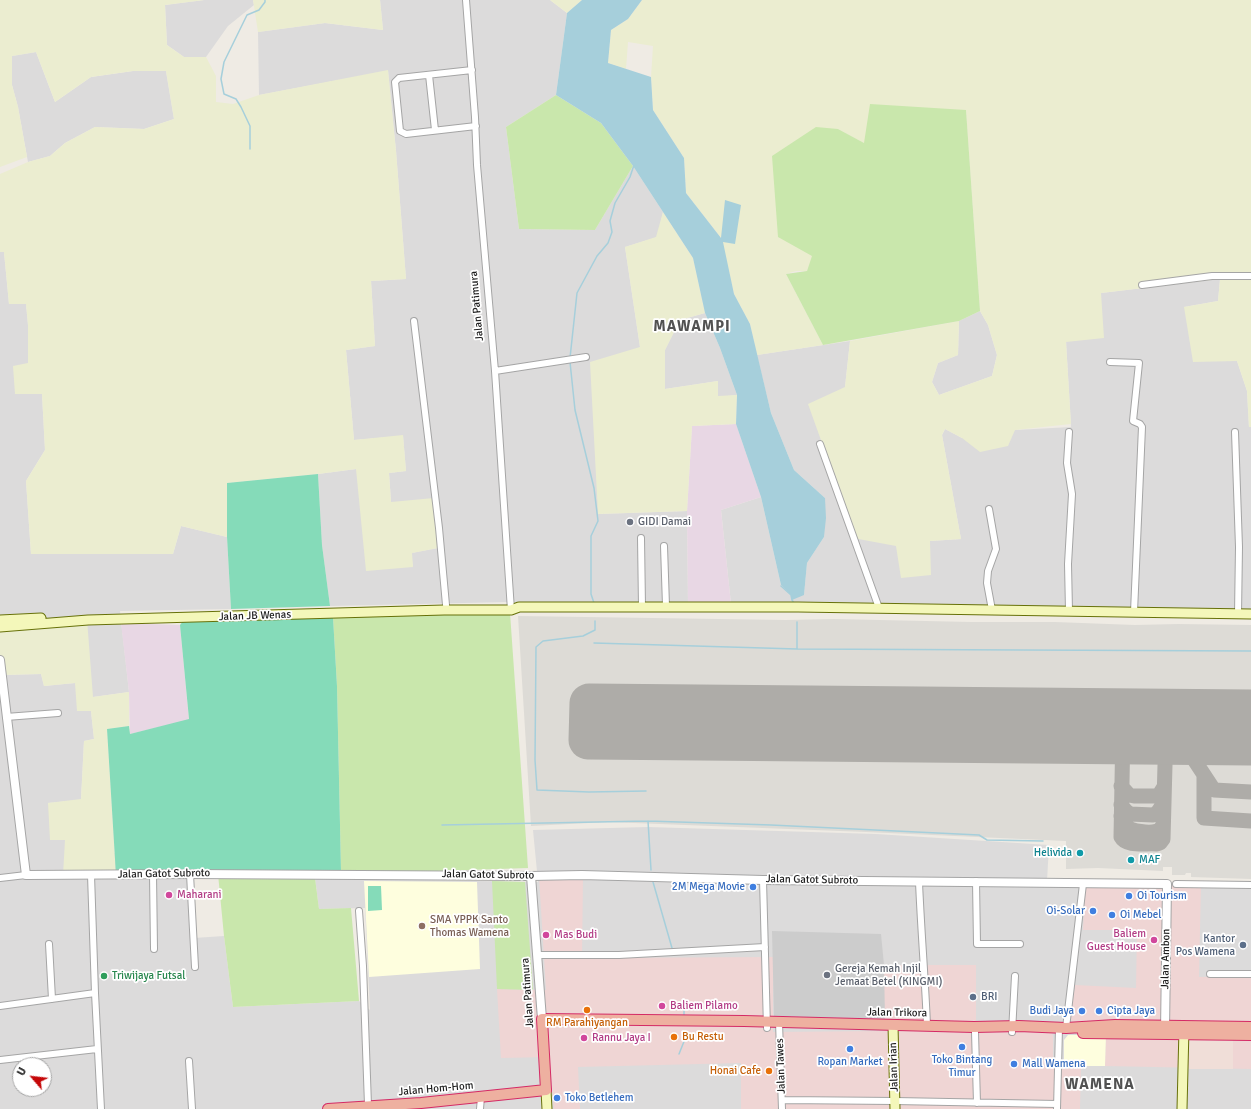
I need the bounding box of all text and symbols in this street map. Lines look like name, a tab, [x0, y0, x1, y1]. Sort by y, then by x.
street label: Jalan Patimura	[467, 270, 487, 342]
district label: MAWAMPI	[653, 318, 731, 336]
place label: GIDI Damai	[638, 515, 691, 529]
marker: GIDI Damai	[625, 517, 635, 527]
street label: Jalan JB Wenas	[219, 608, 291, 624]
place label: Helivida	[1034, 846, 1072, 860]
marker: Helivida	[1075, 848, 1085, 858]
place label: MAF	[1139, 853, 1160, 867]
marker: MAF	[1126, 855, 1136, 865]
street label: Jalan Gatot Subroto	[118, 867, 210, 881]
street label: Jalan Gatot Subroto	[442, 868, 534, 882]
street label: Jalan Gatot Subroto	[766, 873, 858, 887]
place label: 2M Mega Movie	[672, 880, 745, 894]
marker: 2M Mega Movie	[748, 882, 758, 892]
place label: Maharani	[177, 888, 222, 902]
place label: Oi Tourism	[1137, 889, 1187, 903]
marker: Maharani	[164, 890, 174, 900]
marker: Oi Tourism	[1124, 891, 1134, 901]
place label: Oi-Solar	[1046, 904, 1085, 918]
marker: Oi-Solar	[1088, 906, 1098, 916]
place label: Oi Mebel	[1120, 908, 1162, 922]
marker: Oi Mebel	[1107, 910, 1117, 920]
place label: SMA YPPK Santo Thomas Wamena	[430, 913, 509, 939]
marker: SMA YPPK Santo Thomas Wamena	[417, 921, 427, 931]
place label: Baliem Guest House	[1087, 927, 1146, 953]
place label: Mas Budi	[554, 928, 597, 942]
street label: Jalan Ambon	[1159, 929, 1173, 989]
marker: Mas Budi	[541, 930, 551, 940]
place label: Kantor Pos Wamena	[1176, 932, 1235, 958]
marker: Baliem Guest House	[1149, 935, 1159, 945]
marker: Kantor Pos Wamena	[1238, 940, 1248, 950]
street label: Jalan Patimura	[519, 958, 537, 1028]
place label: Gereja Kemah Injil Jemaat Betel (KINGMI)	[835, 962, 942, 988]
place label: Triwijaya Futsal	[112, 969, 185, 983]
marker: Gereja Kemah Injil Jemaat Betel (KINGMI)	[822, 970, 832, 980]
marker: Triwijaya Futsal	[99, 971, 109, 981]
place label: BRI	[981, 990, 997, 1004]
marker: BRI	[968, 992, 978, 1002]
place label: Baliem Pilamo	[670, 999, 738, 1013]
marker: Baliem Pilamo	[657, 1001, 667, 1011]
place label: Budi Jaya	[1029, 1004, 1074, 1018]
place label: Cipta Jaya	[1107, 1004, 1155, 1018]
marker: RM Parahiyangan	[582, 1005, 592, 1015]
street label: Jalan Trikora	[867, 1006, 927, 1020]
marker: Budi Jaya	[1077, 1006, 1087, 1016]
marker: Cipta Jaya	[1094, 1006, 1104, 1016]
place label: RM Parahiyangan	[546, 1016, 628, 1030]
place label: Bu Restu	[682, 1030, 724, 1044]
place label: Rannu Jaya I	[592, 1031, 651, 1045]
marker: Bu Restu	[669, 1032, 679, 1042]
marker: Rannu Jaya I	[579, 1033, 589, 1043]
street label: Jalan Tawes	[773, 1038, 789, 1094]
street label: Jalan Irian	[887, 1042, 901, 1092]
marker: Toko Bintang Timur	[957, 1042, 967, 1052]
marker: Ropan Market	[845, 1044, 855, 1054]
place label: Toko Bintang Timur	[932, 1053, 992, 1079]
place label: Ropan Market	[817, 1055, 883, 1069]
north arrow	[12, 1057, 52, 1097]
place label: Mall Wamena	[1022, 1057, 1086, 1071]
marker: Mall Wamena	[1009, 1059, 1019, 1069]
place label: Honai Cafe	[710, 1064, 761, 1078]
text: U	[14, 1065, 29, 1078]
marker: Honai Cafe	[764, 1066, 774, 1076]
district label: WAMENA	[1065, 1076, 1135, 1094]
street label: Jalan Hom-Hom	[398, 1079, 474, 1099]
place label: Toko Betlehem	[565, 1091, 634, 1105]
marker: Toko Betlehem	[552, 1093, 562, 1103]

